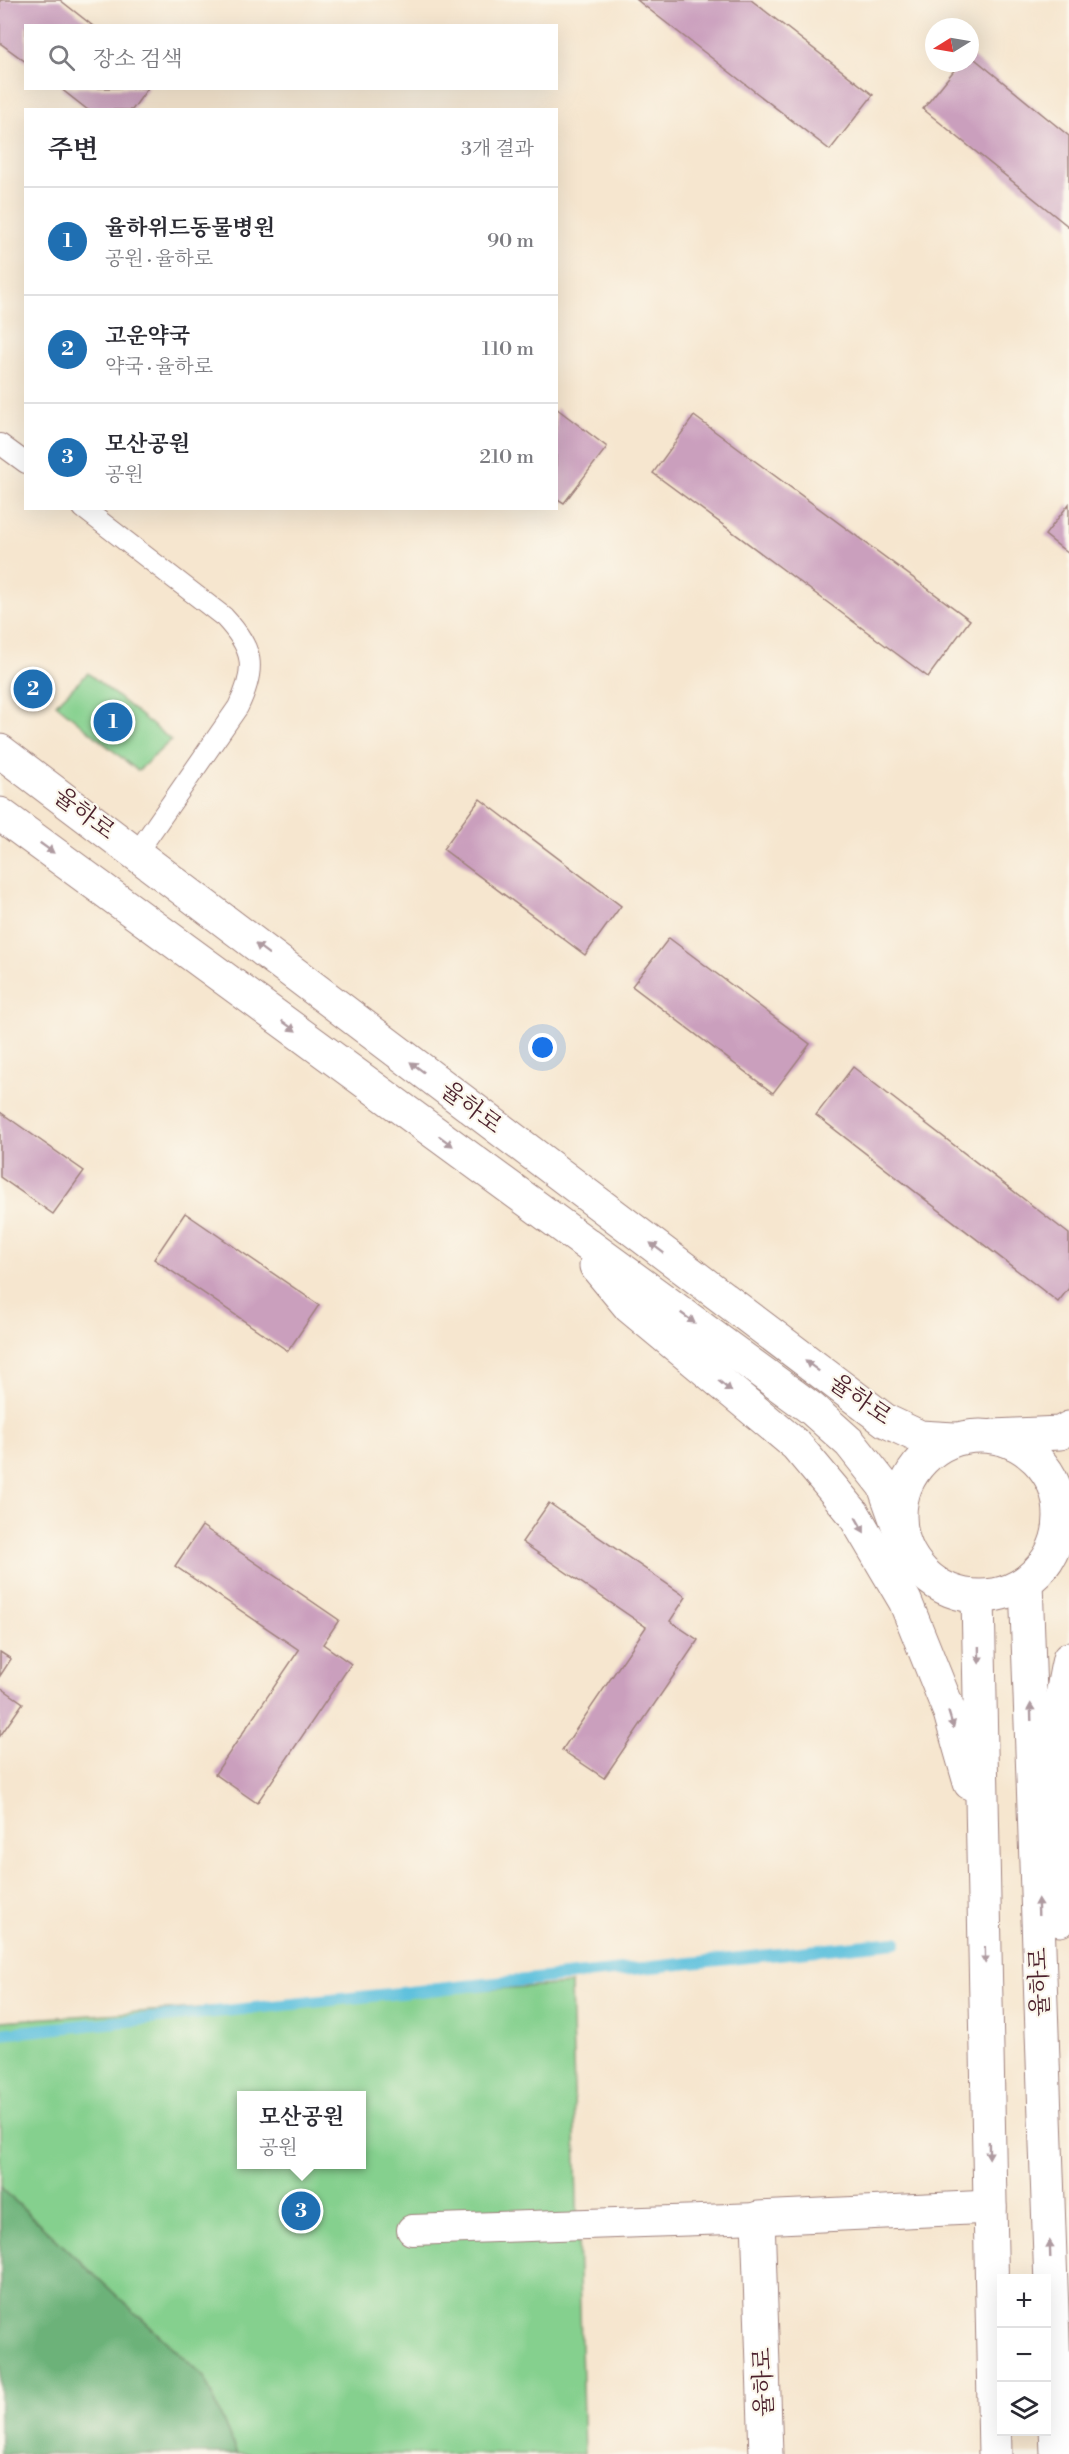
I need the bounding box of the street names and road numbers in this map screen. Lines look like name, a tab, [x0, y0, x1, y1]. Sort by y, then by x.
street label: 율하로	[47, 781, 121, 847]
street label: 율하로	[434, 1075, 508, 1141]
street label: 율하로	[823, 1368, 897, 1432]
street label: 율하로	[1024, 1947, 1056, 2017]
street label: 율하로	[748, 2347, 780, 2417]

